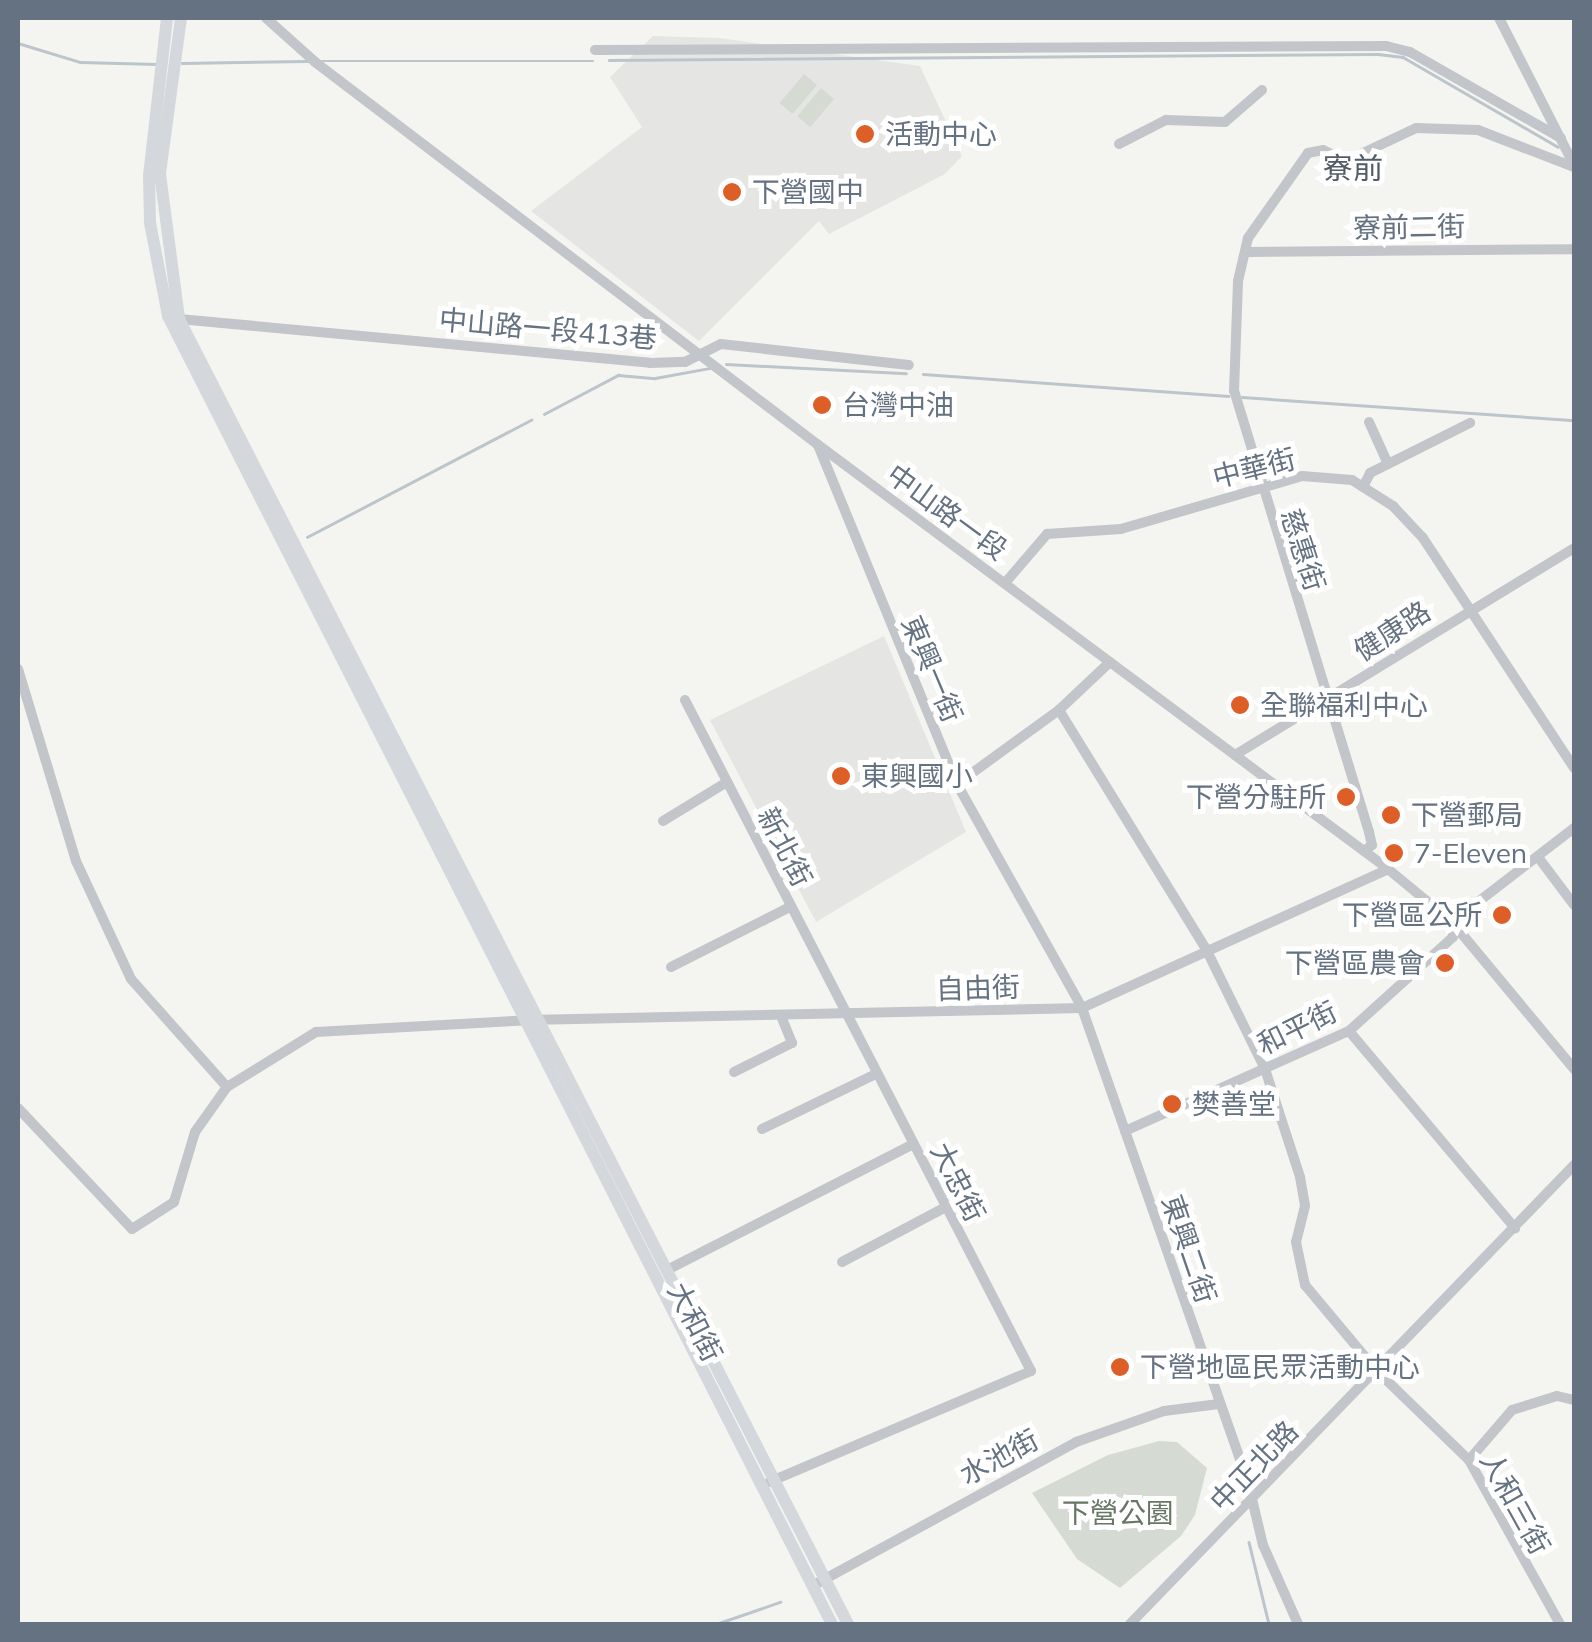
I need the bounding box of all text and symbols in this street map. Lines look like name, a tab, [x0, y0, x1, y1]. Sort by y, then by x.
place label: 活動中心	[885, 117, 997, 151]
marker: 活動中心	[854, 123, 876, 145]
district label: 寮前	[1323, 150, 1383, 186]
place label: 下營國中	[752, 175, 864, 209]
marker: 下營國中	[721, 181, 743, 203]
street label: 寮前二街	[1353, 209, 1465, 245]
street label: 中山路一段413巷	[438, 303, 658, 355]
place label: 台灣中油	[842, 388, 954, 422]
marker: 台灣中油	[811, 394, 833, 416]
street label: 中華街	[1209, 442, 1299, 494]
street label: 中山路一段	[880, 457, 1014, 567]
street label: 慈惠街	[1274, 505, 1332, 595]
street label: 健康路	[1348, 594, 1436, 668]
street label: 東興一街	[895, 611, 969, 727]
place label: 全聯福利中心	[1260, 688, 1428, 722]
marker: 全聯福利中心	[1229, 694, 1251, 716]
place label: 東興國小	[861, 759, 973, 793]
marker: 東興國小	[830, 765, 852, 787]
place label: 下營分駐所	[1186, 780, 1326, 814]
marker: 下營分駐所	[1335, 786, 1357, 808]
place label: 下營郵局	[1411, 798, 1523, 832]
street label: 新北街	[751, 802, 819, 892]
marker: 下營郵局	[1380, 804, 1402, 826]
place label: 7-Eleven	[1414, 836, 1527, 870]
marker: 7-Eleven	[1383, 842, 1405, 864]
place label: 下營區公所	[1342, 898, 1482, 932]
marker: 下營區公所	[1491, 904, 1513, 926]
place label: 下營區農會	[1285, 946, 1425, 980]
marker: 下營區農會	[1434, 952, 1456, 974]
street label: 自由街	[935, 970, 1021, 1006]
street label: 和平街	[1252, 994, 1342, 1062]
place label: 樊善堂	[1192, 1087, 1276, 1121]
marker: 樊善堂	[1161, 1093, 1183, 1115]
street label: 大忠街	[924, 1137, 992, 1227]
street label: 東興二街	[1155, 1191, 1223, 1307]
street label: 大和街	[661, 1277, 729, 1367]
place label: 下營地區民眾活動中心	[1140, 1350, 1420, 1384]
marker: 下營地區民眾活動中心	[1109, 1356, 1131, 1378]
street label: 中正北路	[1203, 1414, 1305, 1518]
street label: 水池街	[954, 1422, 1044, 1492]
street label: 人和三街	[1473, 1446, 1557, 1560]
park label: 下營公園	[1062, 1496, 1174, 1530]

